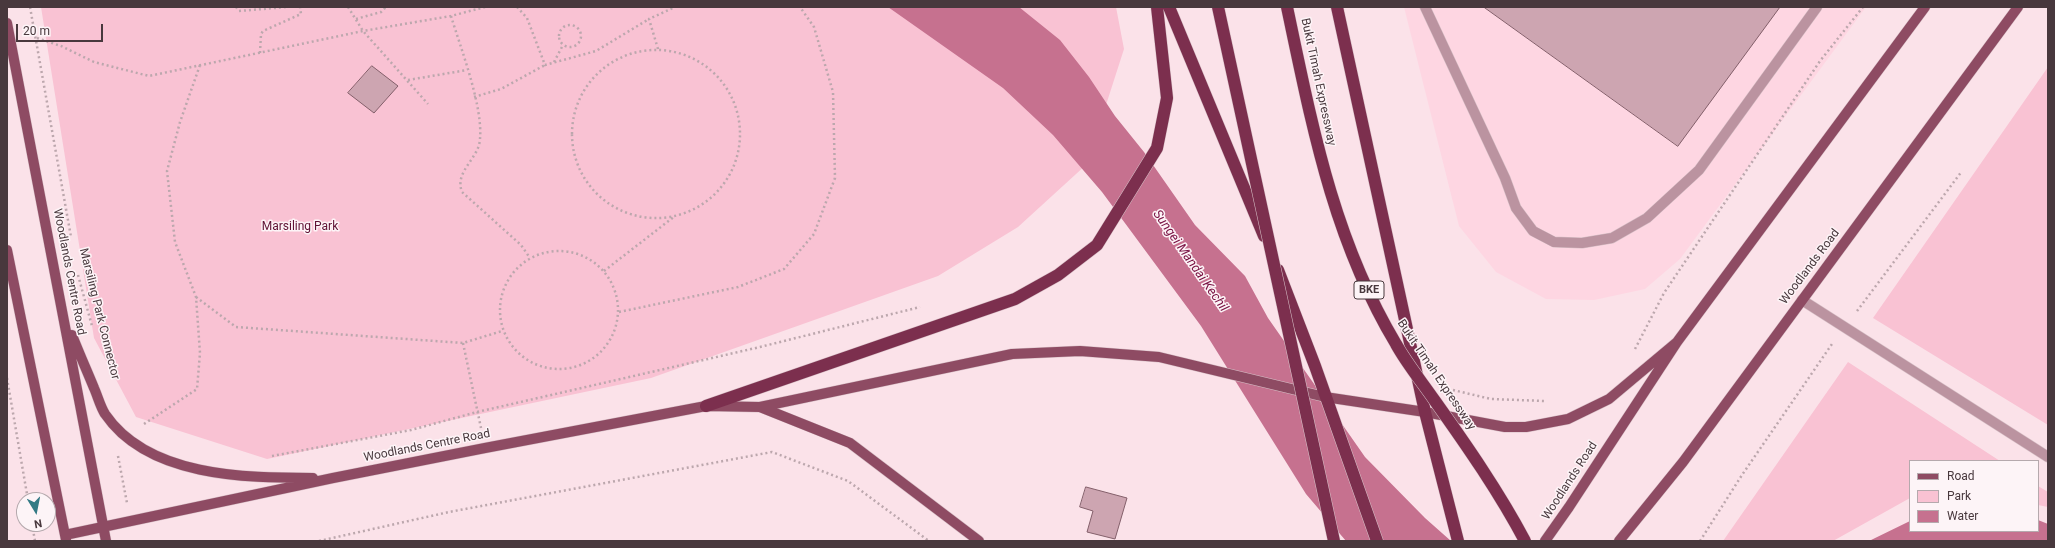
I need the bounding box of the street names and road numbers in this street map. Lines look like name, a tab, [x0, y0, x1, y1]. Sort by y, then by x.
street label: Bukit Timah Expressway	[1297, 17, 1339, 147]
street label: Woodlands Centre Road	[50, 208, 88, 336]
street label: Woodlands Road	[1777, 227, 1843, 307]
street label: Marsiling Park Connector	[76, 247, 122, 381]
road number: BKE	[1354, 281, 1384, 299]
street label: Bukit Timah Expressway	[1394, 317, 1478, 433]
street label: Woodlands Centre Road	[363, 427, 491, 465]
street label: Woodlands Road	[1539, 439, 1601, 523]

